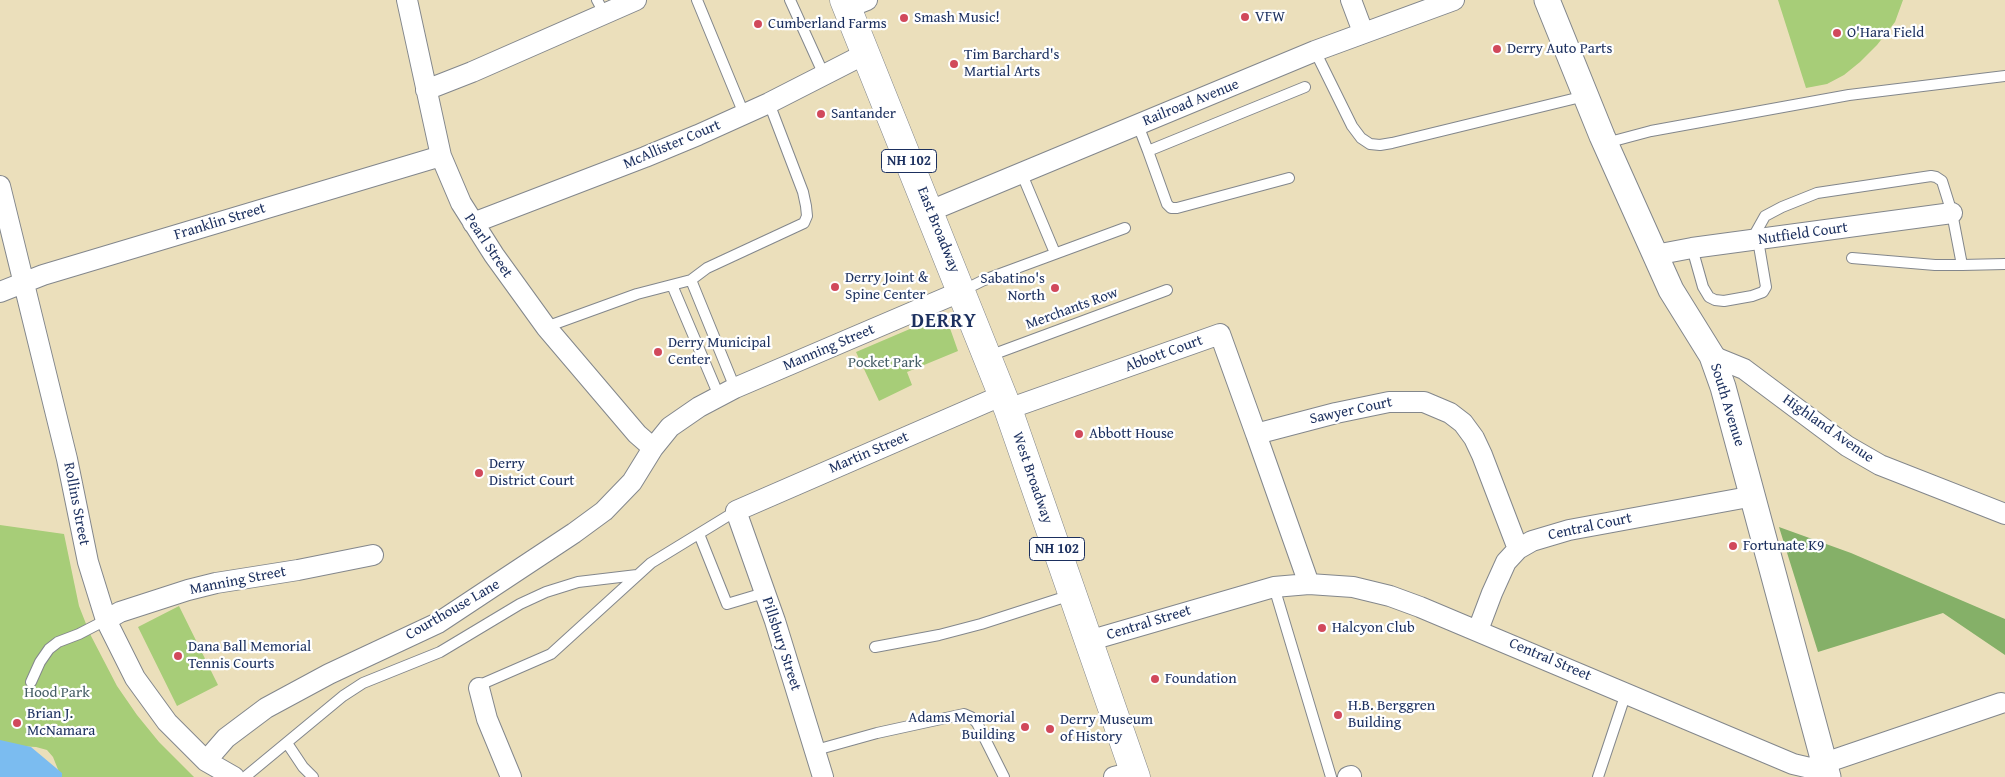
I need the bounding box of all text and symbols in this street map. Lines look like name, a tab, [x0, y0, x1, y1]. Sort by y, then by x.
place label: VFW	[1255, 8, 1285, 26]
place label: Smash Music!	[914, 9, 1000, 27]
marker: VFW	[1239, 11, 1251, 23]
marker: Smash Music!	[898, 12, 910, 24]
place label: Cumberland Farms	[768, 15, 887, 33]
marker: Cumberland Farms	[752, 18, 764, 30]
place label: O'Hara Field	[1847, 24, 1924, 42]
marker: O'Hara Field	[1831, 27, 1843, 39]
place label: Derry Auto Parts	[1507, 40, 1612, 58]
marker: Derry Auto Parts	[1491, 43, 1503, 55]
place label: Tim Barchard's Martial Arts	[964, 46, 1060, 81]
marker: Tim Barchard's Martial Arts	[948, 58, 960, 70]
street label: Railroad Avenue	[1140, 76, 1242, 130]
place label: Santander	[831, 105, 896, 123]
marker: Santander	[815, 108, 827, 120]
street label: McAllister Court	[621, 116, 723, 174]
road number: NH 102	[882, 150, 936, 172]
street label: East Broadway	[913, 184, 963, 276]
street label: Franklin Street	[172, 200, 268, 244]
street label: Pearl Street	[460, 210, 516, 282]
street label: Nutfield Court	[1757, 219, 1849, 249]
place label: Derry Joint & Spine Center	[845, 269, 928, 304]
place label: Sabatino's North	[980, 270, 1045, 305]
marker: Derry Joint & Spine Center	[829, 281, 841, 293]
marker: Sabatino's North	[1049, 282, 1061, 294]
street label: Merchants Row	[1023, 284, 1121, 334]
district label: DERRY	[910, 310, 978, 334]
street label: Manning Street	[781, 321, 877, 375]
street label: Abbott Court	[1123, 332, 1205, 376]
place label: Derry Municipal Center	[668, 334, 771, 369]
marker: Derry Municipal Center	[652, 346, 664, 358]
park label: Pocket Park	[848, 354, 922, 372]
street label: South Avenue	[1706, 361, 1748, 449]
street label: Highland Avenue	[1779, 391, 1877, 467]
street label: Sawyer Court	[1308, 393, 1394, 429]
place label: Abbott House	[1089, 425, 1174, 443]
street label: Martin Street	[826, 428, 912, 478]
marker: Abbott House	[1073, 428, 1085, 440]
street label: West Broadway	[1008, 430, 1056, 526]
place label: Derry District Court	[489, 455, 575, 490]
street label: Rollins Street	[59, 461, 93, 547]
marker: Derry District Court	[473, 467, 485, 479]
street label: Central Court	[1547, 509, 1633, 545]
place label: Fortunate K9	[1743, 537, 1824, 555]
road number: NH 102	[1030, 538, 1084, 560]
marker: Fortunate K9	[1727, 540, 1739, 552]
street label: Manning Street	[188, 563, 288, 599]
street label: Courthouse Lane	[403, 576, 503, 644]
street label: Pillsbury Street	[757, 595, 805, 693]
street label: Central Street	[1105, 602, 1193, 644]
place label: Halcyon Club	[1332, 619, 1415, 637]
marker: Halcyon Club	[1316, 622, 1328, 634]
street label: Central Street	[1506, 635, 1594, 685]
place label: Dana Ball Memorial Tennis Courts	[188, 638, 311, 673]
marker: Dana Ball Memorial Tennis Courts	[172, 650, 184, 662]
place label: Foundation	[1165, 670, 1237, 688]
marker: Foundation	[1149, 673, 1161, 685]
park label: Hood Park	[24, 684, 90, 702]
place label: H.B. Berggren Building	[1348, 697, 1435, 732]
place label: Brian J. McNamara	[27, 705, 95, 740]
place label: Adams Memorial Building	[908, 709, 1015, 744]
marker: H.B. Berggren Building	[1332, 709, 1344, 721]
place label: Derry Museum of History	[1060, 711, 1153, 746]
marker: Brian J. McNamara	[11, 717, 23, 729]
marker: Adams Memorial Building	[1019, 721, 1031, 733]
marker: Derry Museum of History	[1044, 723, 1056, 735]

